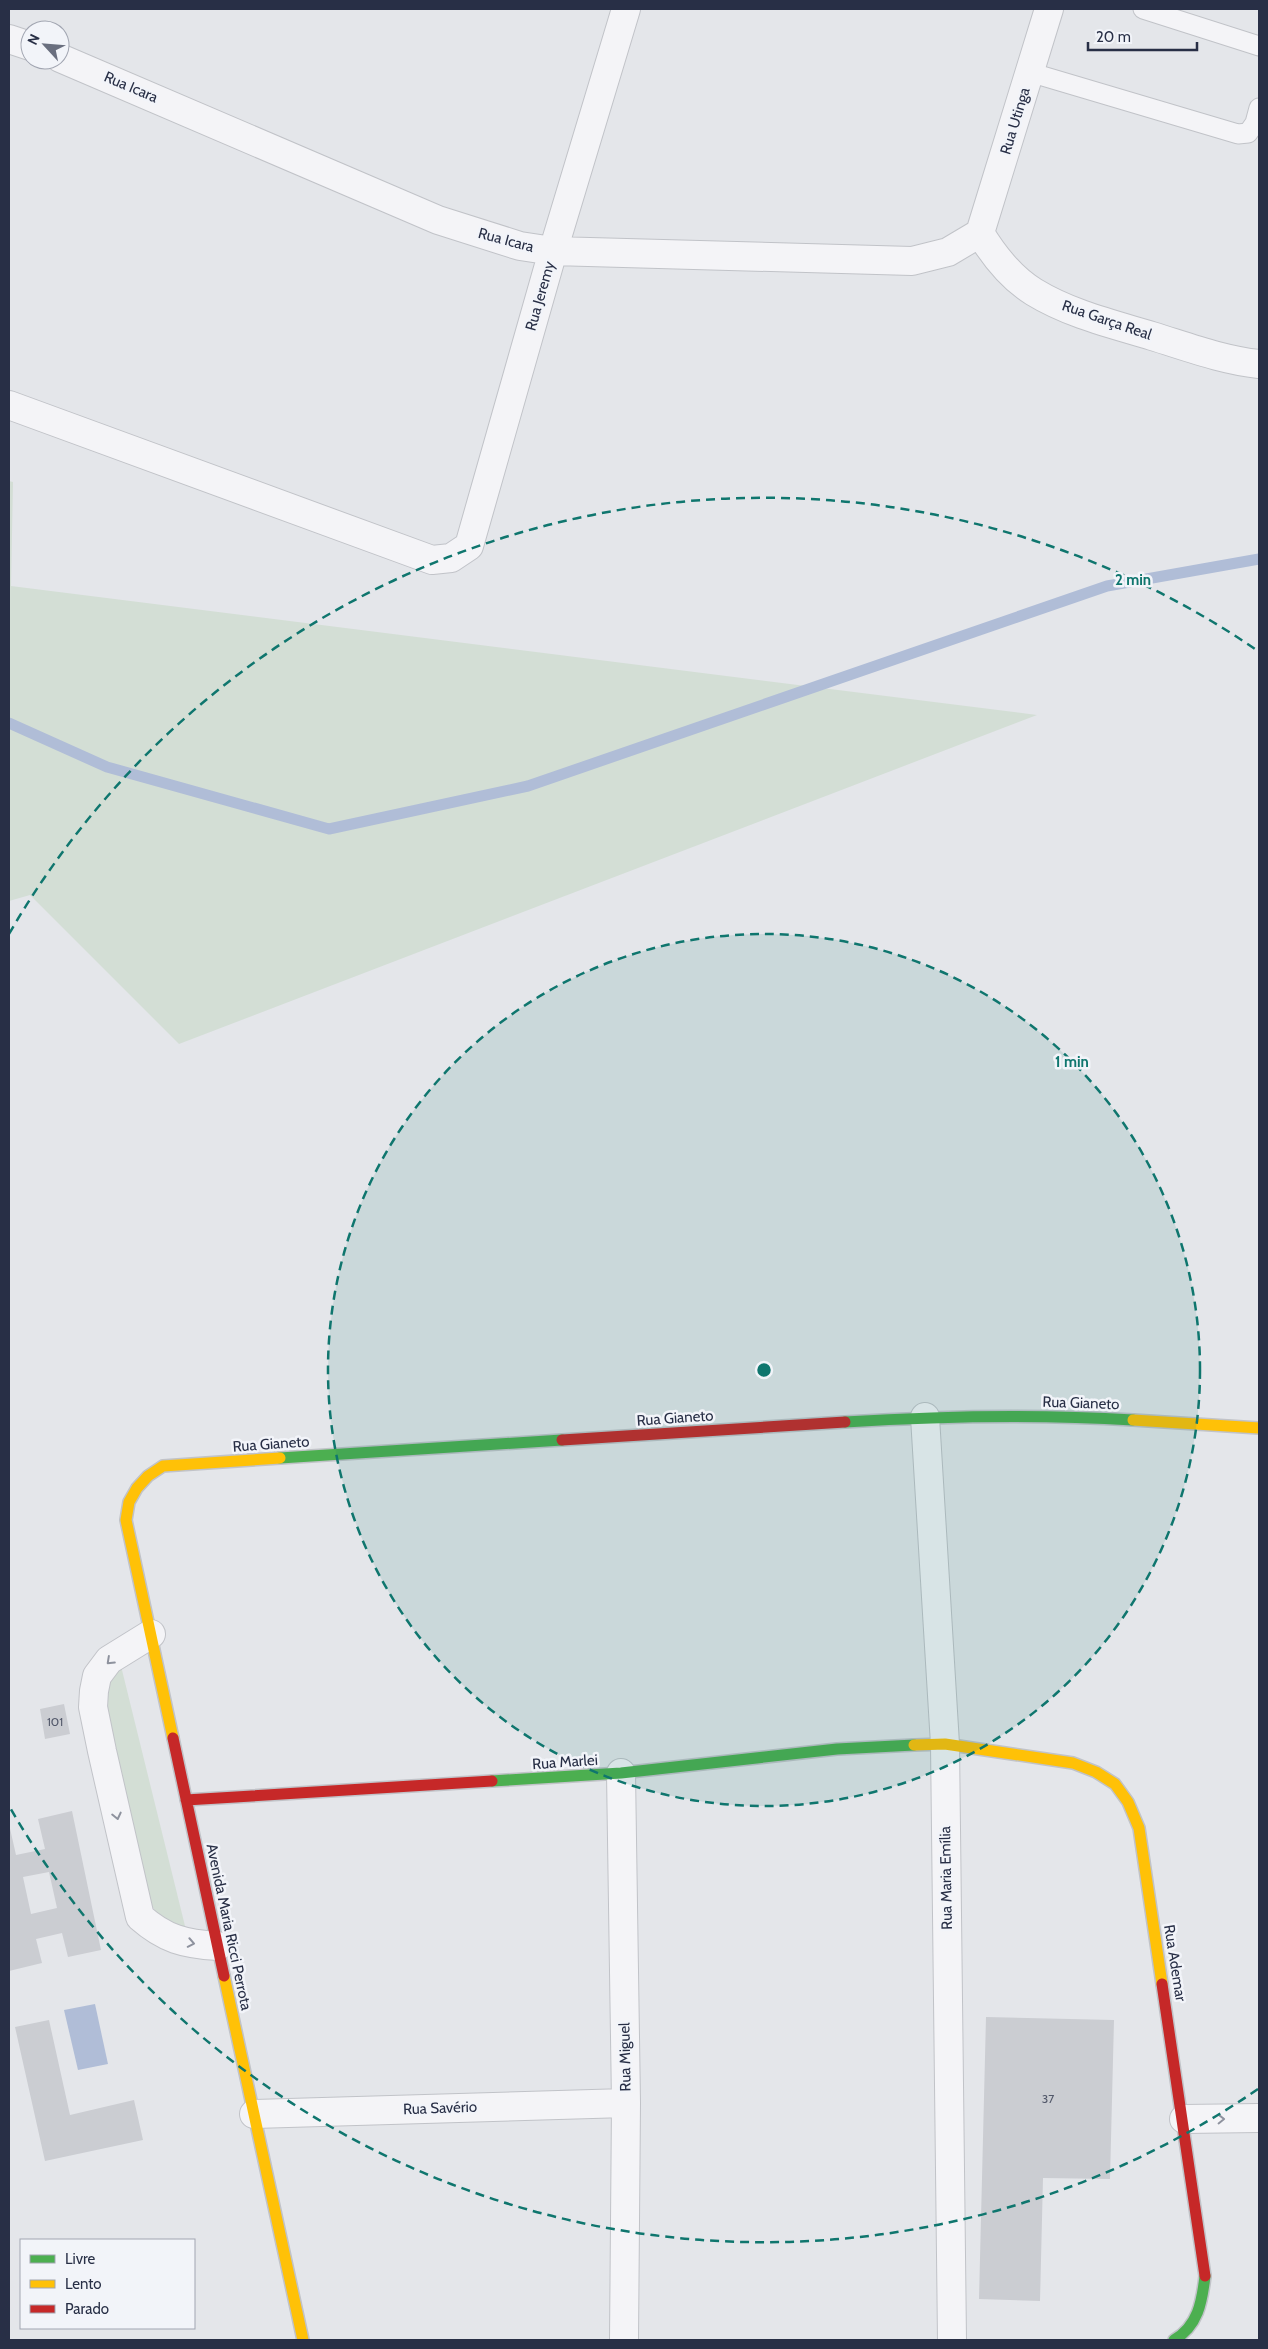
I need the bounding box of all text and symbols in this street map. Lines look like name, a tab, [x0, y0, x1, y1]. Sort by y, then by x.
north arrow	[20, 20, 70, 70]
scale bar	[1088, 20, 1197, 52]
text: 20 m	[1096, 28, 1131, 46]
text: N	[23, 31, 44, 48]
street label: Rua Icara	[101, 68, 161, 107]
street label: Rua Utinga	[996, 84, 1034, 157]
street label: Rua Icara	[476, 224, 537, 256]
street label: Rua Jeremy	[522, 259, 559, 333]
street label: Rua Garça Real	[1060, 296, 1155, 344]
text: 2 min	[1115, 571, 1151, 589]
text: 1 min	[1055, 1053, 1089, 1071]
centre of rings	[755, 1361, 773, 1379]
street label: Rua Gianeto	[1042, 1393, 1120, 1413]
street label: Rua Gianeto	[636, 1406, 714, 1430]
street label: Rua Gianeto	[232, 1432, 310, 1456]
one-way arrow	[107, 1655, 116, 1664]
house number: 101	[47, 1714, 63, 1729]
street label: Rua Marlei	[532, 1751, 598, 1773]
one-way arrow	[111, 1811, 122, 1820]
street label: Rua Maria Emília	[936, 1825, 956, 1930]
street label: Avenida Maria Ricci Perrota	[203, 1842, 256, 2013]
street label: Rua Ademar	[1160, 1923, 1190, 2003]
one-way arrow	[186, 1937, 195, 1948]
street label: Rua Miguel	[615, 2022, 635, 2092]
house number: 37	[1042, 2091, 1054, 2106]
street label: Rua Savério	[403, 2098, 477, 2118]
one-way arrow	[1218, 2113, 1226, 2124]
legend	[20, 2239, 195, 2329]
text: Livre	[65, 2250, 96, 2268]
text: Lento	[65, 2275, 102, 2293]
text: Parado	[65, 2300, 109, 2318]

